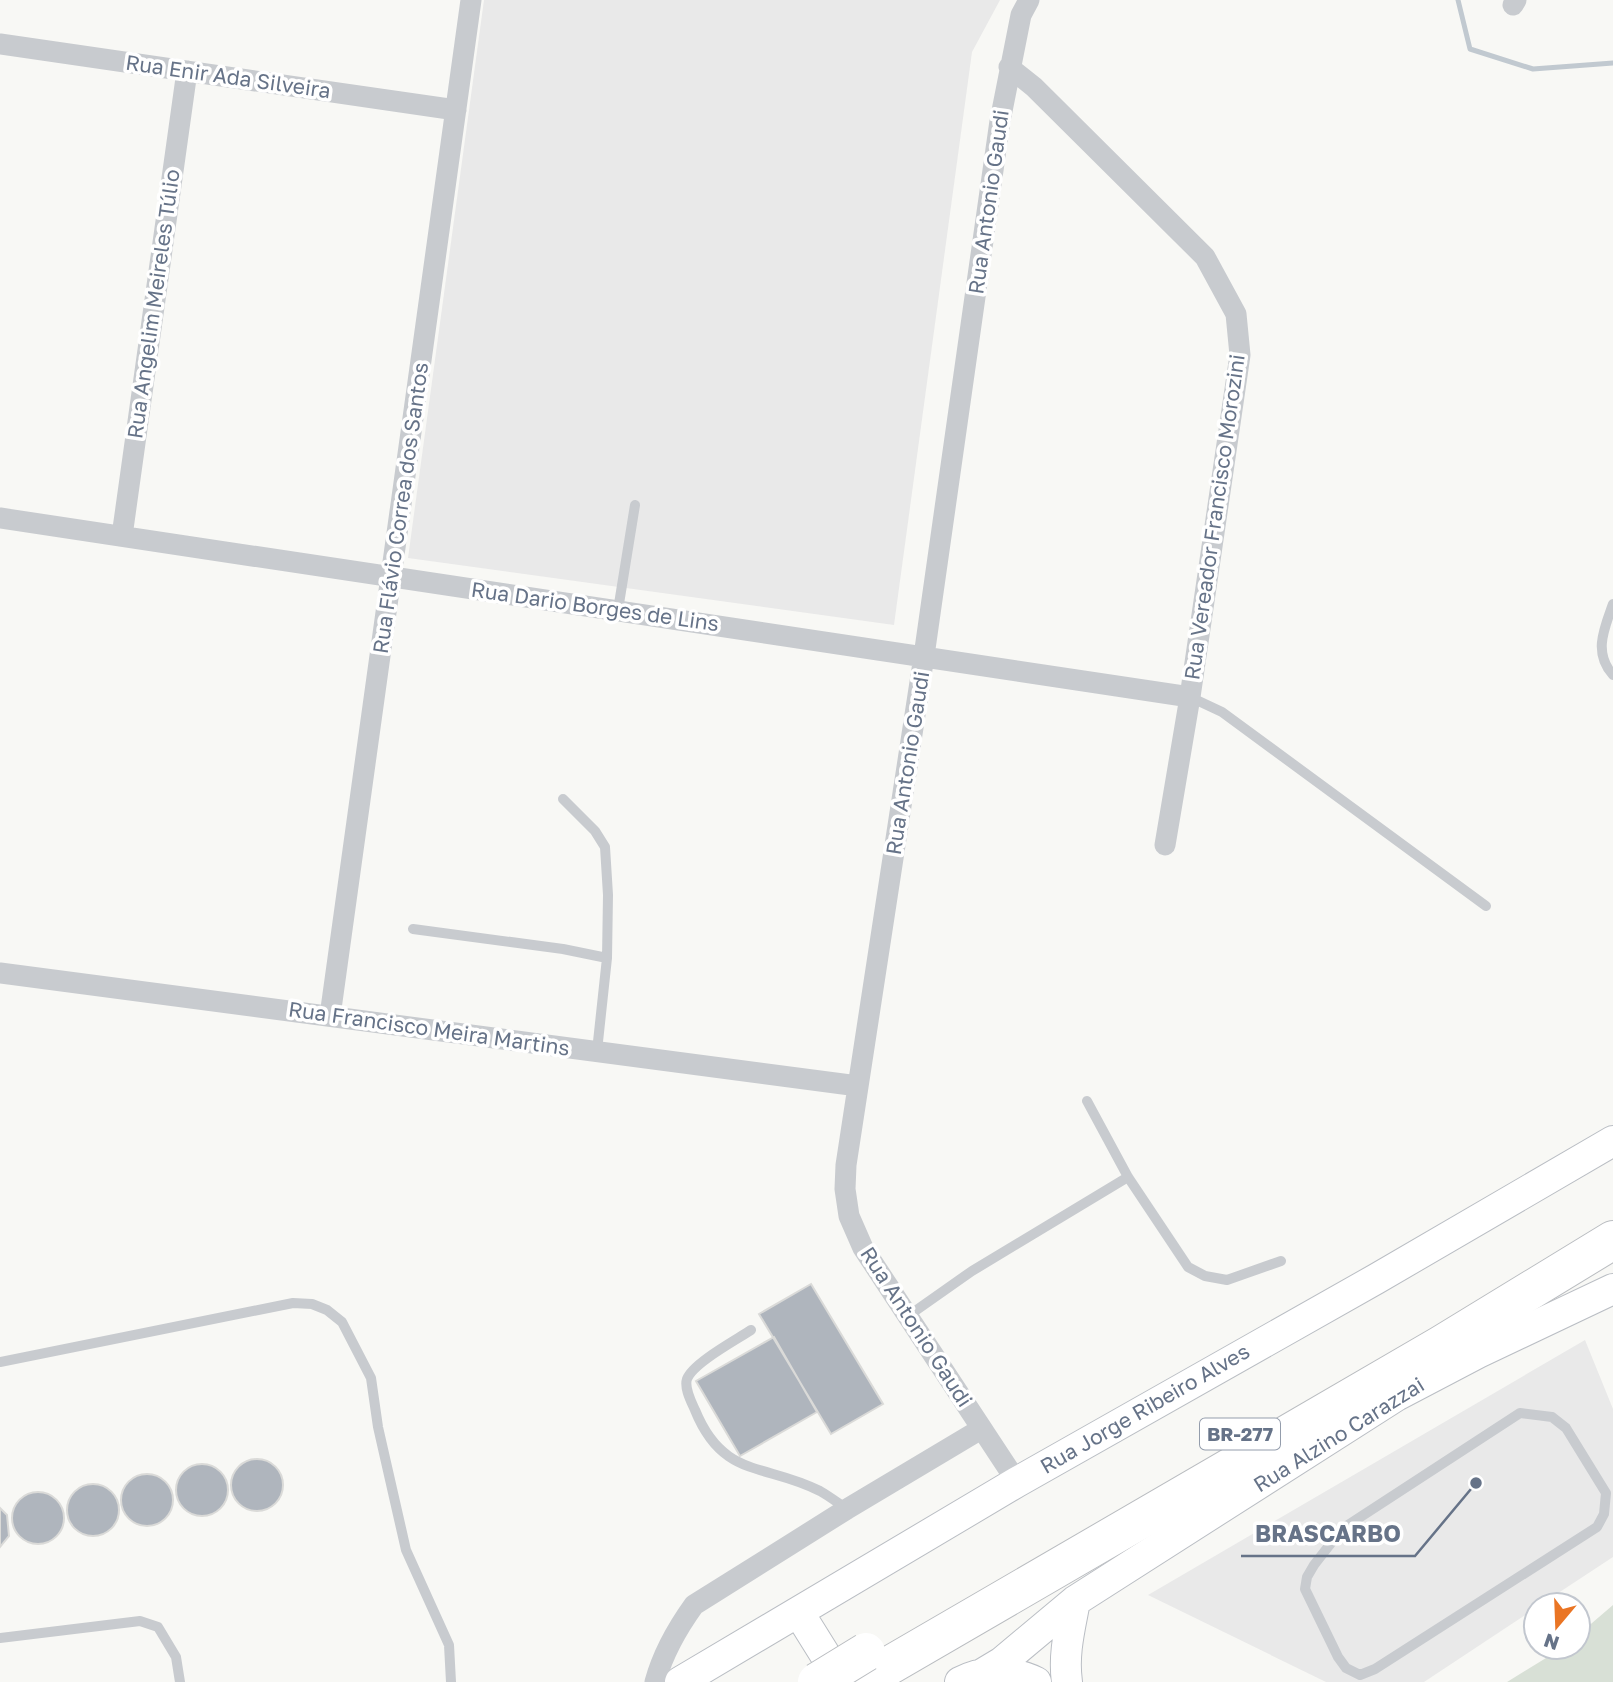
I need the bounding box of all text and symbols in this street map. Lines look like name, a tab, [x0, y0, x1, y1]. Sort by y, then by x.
street label: Rua Enir Ada Silveira	[124, 49, 332, 103]
street label: Rua Antonio Gaudi	[962, 108, 1014, 296]
street label: Rua Angelim Meireles Túlio	[121, 167, 185, 440]
street label: Rua Vereador Francisco Morozini	[1178, 352, 1250, 681]
street label: Rua Flávio Correa dos Santos	[367, 360, 433, 655]
street label: Rua Dario Borges de Lins	[470, 576, 721, 636]
street label: Rua Antonio Gaudi	[880, 669, 934, 857]
street label: Rua Francisco Meira Martins	[287, 995, 572, 1061]
street label: Rua Antonio Gaudi	[855, 1241, 978, 1411]
street label: Rua Jorge Ribeiro Alves	[1035, 1338, 1254, 1479]
street label: Rua Alzino Carazzai	[1248, 1371, 1429, 1497]
road number: BR-277	[1200, 1418, 1280, 1450]
callout: BRASCARBO	[1241, 1512, 1415, 1556]
text: BRASCARBO	[1255, 1519, 1401, 1547]
north arrow	[1522, 1591, 1592, 1661]
text: N	[1541, 1629, 1562, 1656]

